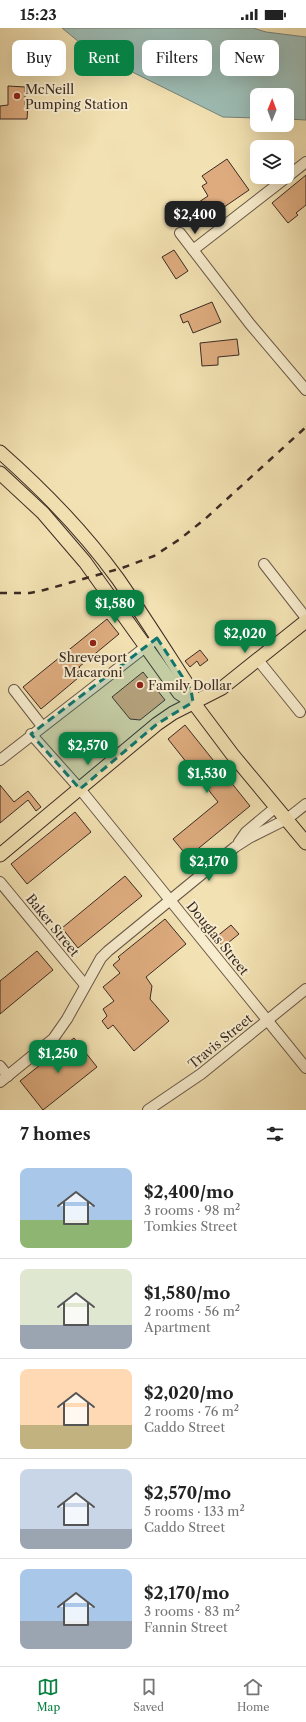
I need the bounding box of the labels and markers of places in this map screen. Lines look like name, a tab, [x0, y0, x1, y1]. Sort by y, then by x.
place label: McNeill Pumping Station	[25, 81, 128, 112]
marker: McNeill Pumping Station	[12, 91, 22, 101]
pin: $2,400	[162, 201, 228, 235]
pin: $1,580	[82, 590, 148, 624]
pin: $2,020	[212, 620, 278, 654]
marker: Shreveport Macaroni	[88, 638, 98, 648]
place label: Shreveport Macaroni	[59, 649, 128, 680]
place label: Family Dollar	[148, 677, 232, 693]
marker: Family Dollar	[135, 680, 145, 690]
pin: $2,570	[55, 732, 121, 766]
pin: $1,530	[174, 760, 240, 794]
pin: $2,170	[176, 848, 242, 882]
pin: $1,250	[25, 1040, 91, 1074]

